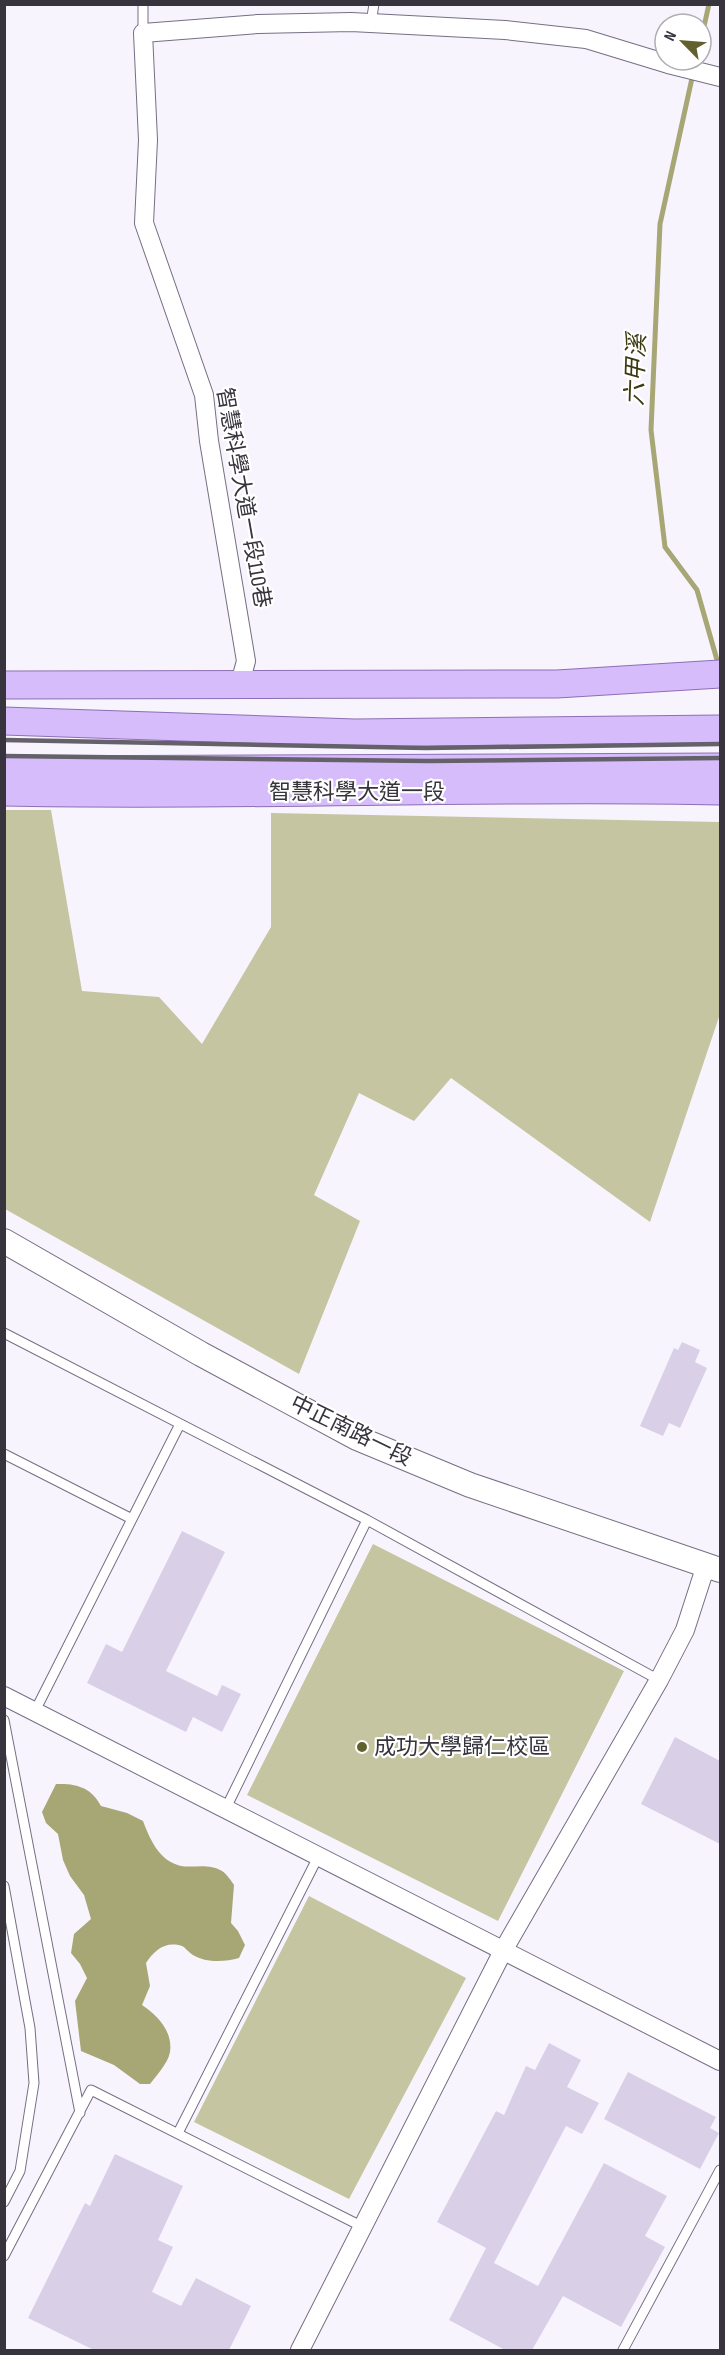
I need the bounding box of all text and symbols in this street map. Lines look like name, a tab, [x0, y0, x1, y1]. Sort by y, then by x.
north arrow	[653, 12, 713, 72]
text: N	[660, 28, 681, 44]
water label: 六甲溪	[620, 331, 652, 406]
street label: 智慧科學大道一段110巷	[210, 386, 276, 610]
street label: 智慧科學大道一段	[269, 779, 445, 806]
street label: 中正南路一段	[286, 1390, 416, 1472]
place label: 成功大學歸仁校區	[374, 1734, 550, 1761]
marker: 成功大學歸仁校區	[355, 1740, 369, 1754]

